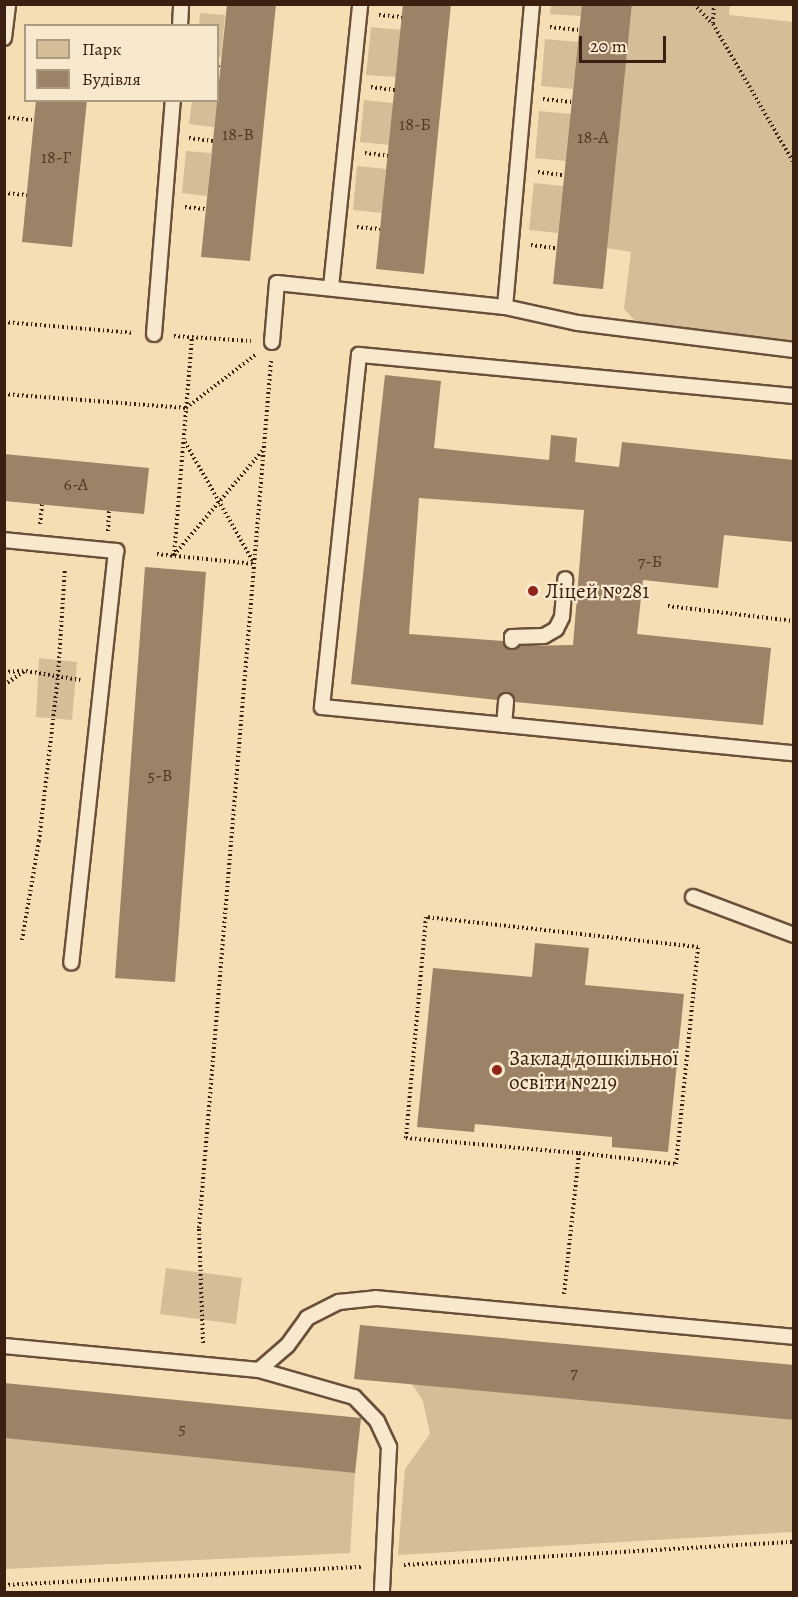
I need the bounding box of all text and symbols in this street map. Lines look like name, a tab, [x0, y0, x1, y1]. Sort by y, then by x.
legend	[24, 24, 219, 102]
scale bar	[582, 24, 669, 62]
text: 20 m	[590, 34, 627, 58]
text: Парк	[82, 37, 122, 61]
text: Будівля	[82, 67, 141, 91]
house number: 18-Б	[399, 113, 431, 135]
house number: 18-В	[222, 123, 254, 145]
house number: 18-А	[577, 126, 609, 148]
house number: 18-Г	[41, 146, 71, 168]
house number: 6-А	[64, 473, 88, 495]
house number: 7-Б	[638, 550, 662, 572]
place label: Ліцей №281	[545, 578, 649, 604]
marker: Ліцей №281	[526, 584, 540, 598]
house number: 5-В	[148, 764, 172, 786]
place label: Заклад дошкільної освіти №219	[509, 1045, 679, 1095]
marker: Заклад дошкільної освіти №219	[490, 1063, 504, 1077]
house number: 7	[570, 1361, 578, 1383]
house number: 5	[178, 1417, 186, 1439]

